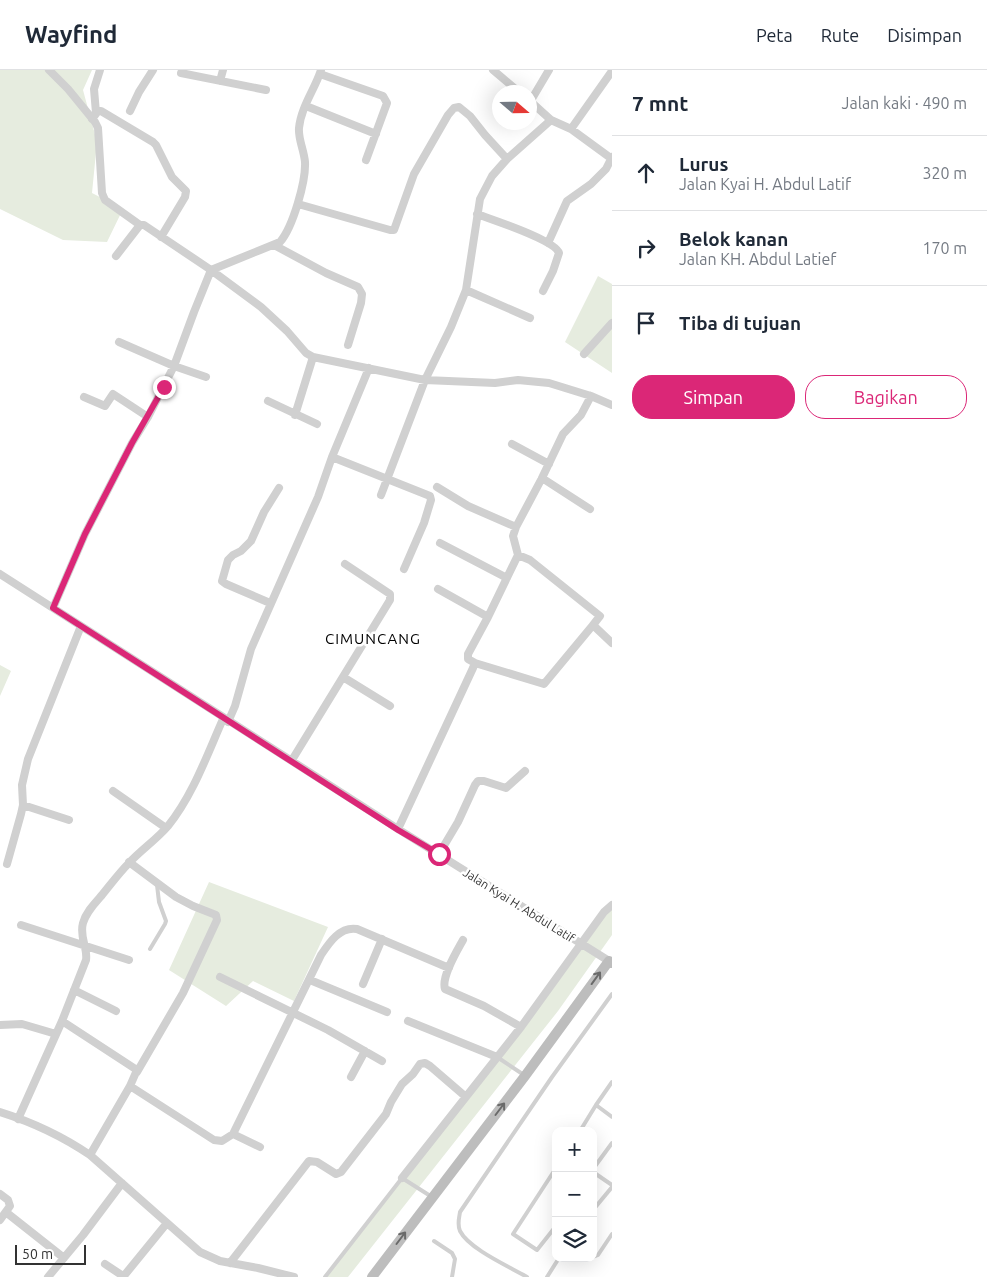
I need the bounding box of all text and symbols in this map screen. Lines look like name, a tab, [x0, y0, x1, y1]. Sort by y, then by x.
text: Wayfind	[25, 21, 117, 48]
text: Peta	[756, 25, 793, 45]
text: Rute	[821, 25, 859, 45]
text: Disimpan	[887, 25, 962, 45]
north arrow	[492, 85, 537, 130]
text: 7 mnt	[632, 91, 688, 115]
text: Jalan kaki · 490 m	[842, 94, 967, 112]
text: Lurus	[679, 153, 728, 175]
icon: ahead	[632, 159, 660, 187]
text: 320 m	[922, 164, 967, 182]
text: Jalan Kyai H. Abdul Latif	[679, 175, 851, 193]
text: Belok kanan	[679, 228, 788, 250]
icon: right	[632, 234, 660, 262]
text: 170 m	[922, 239, 967, 257]
text: Jalan KH. Abdul Latief	[679, 250, 836, 268]
icon: arrive	[632, 309, 660, 337]
text: Tiba di tujuan	[679, 312, 801, 334]
button: Simpan	[632, 375, 795, 419]
button: Bagikan	[805, 375, 967, 419]
route end	[153, 376, 176, 399]
district label: CIMUNCANG	[325, 630, 421, 647]
route start	[428, 843, 451, 866]
street label: Jalan Kyai H. Abdul Latif	[461, 865, 578, 945]
one-way arrow	[591, 972, 602, 985]
one-way arrow	[494, 1103, 505, 1116]
map controls	[552, 1127, 597, 1262]
button: +	[552, 1127, 597, 1172]
button: −	[552, 1172, 597, 1217]
button: layers	[552, 1217, 597, 1262]
one-way arrow	[396, 1232, 407, 1245]
scale bar	[15, 1242, 86, 1265]
text: 50 m	[22, 1246, 53, 1262]

